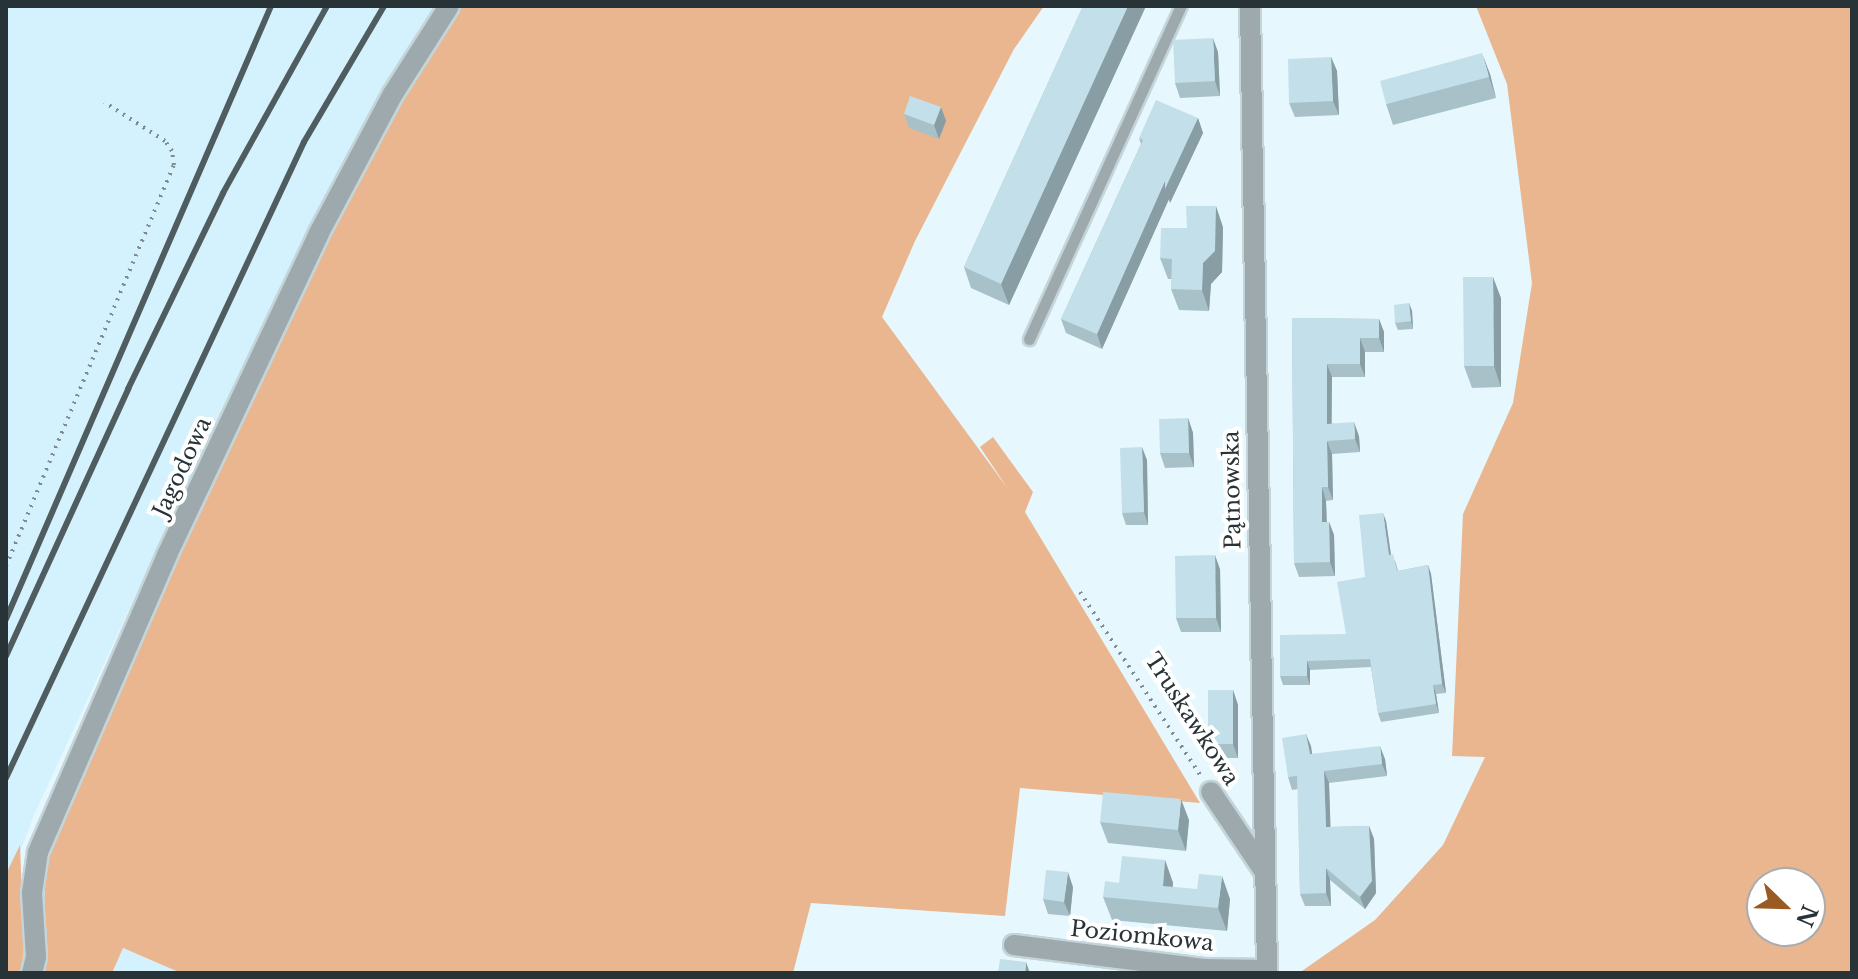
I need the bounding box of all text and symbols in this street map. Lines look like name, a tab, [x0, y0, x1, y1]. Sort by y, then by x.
street label: Jagodowa	[147, 413, 217, 521]
street label: Pątnowska	[1218, 430, 1246, 550]
street label: Truskawkowa	[1139, 648, 1245, 790]
north arrow	[1746, 867, 1826, 947]
text: N	[1790, 901, 1823, 931]
street label: Poziomkowa	[1069, 915, 1215, 957]

